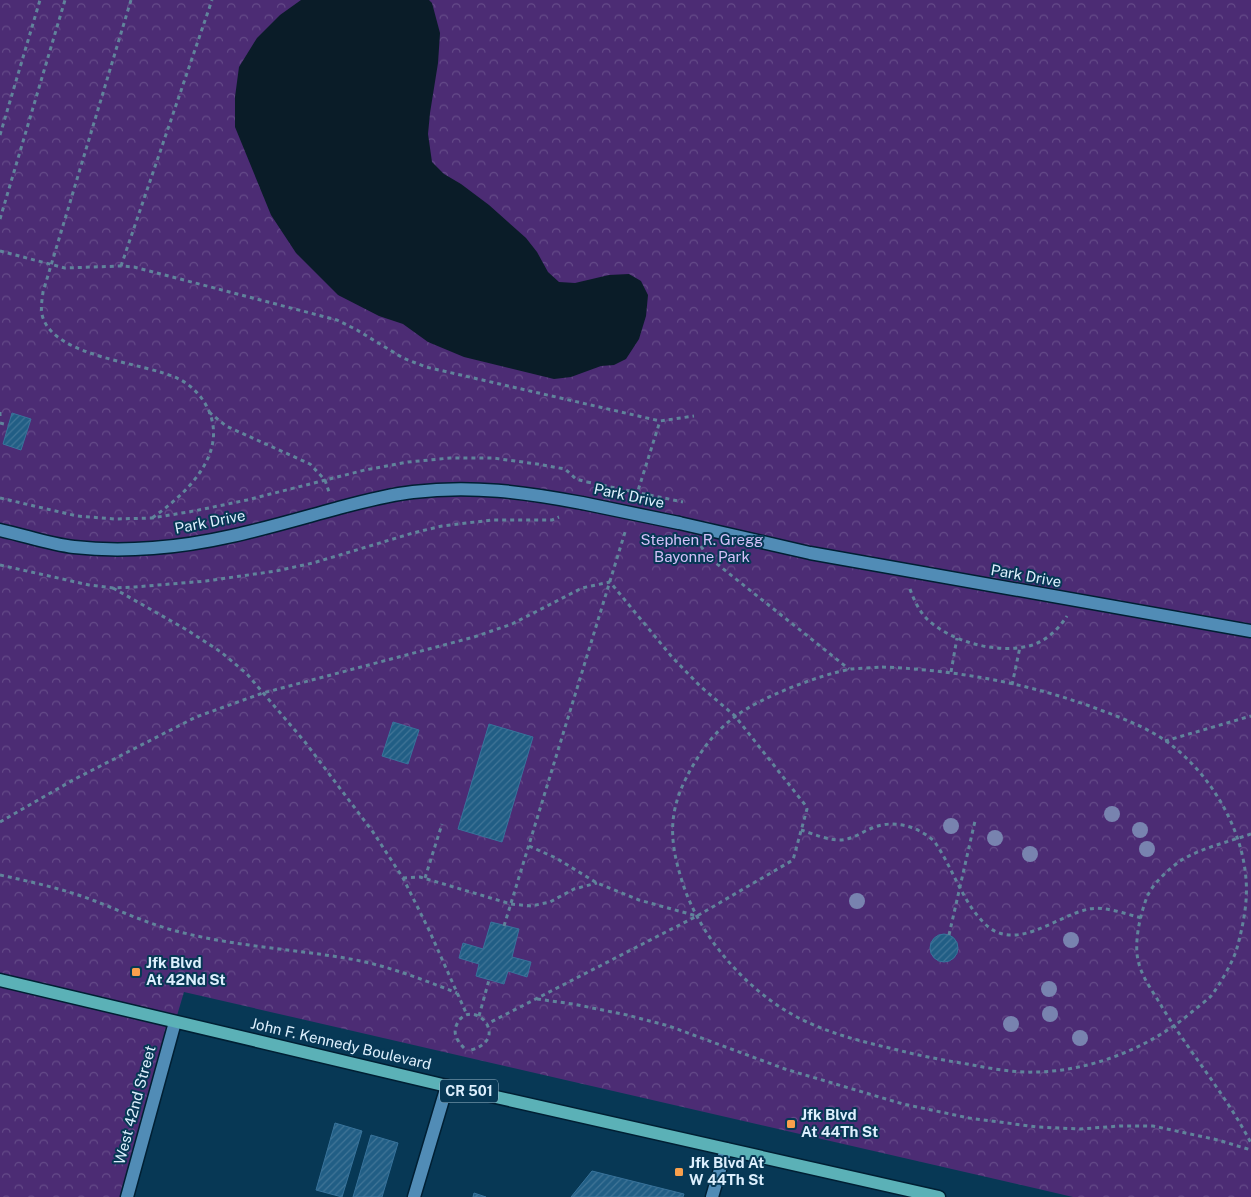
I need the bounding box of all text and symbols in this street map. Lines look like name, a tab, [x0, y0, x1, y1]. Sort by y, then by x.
street label: Park Drive	[592, 480, 666, 511]
street label: Park Drive	[173, 506, 247, 537]
park label: Stephen R. Gregg Bayonne Park	[641, 531, 763, 565]
street label: Park Drive	[989, 561, 1063, 590]
place label: Jfk Blvd At 42Nd St	[146, 954, 226, 988]
marker: Jfk Blvd At 42Nd St	[130, 966, 142, 978]
street label: John F. Kennedy Boulevard	[249, 1014, 433, 1073]
street label: West 42nd Street	[110, 1043, 159, 1166]
road number: CR 501	[440, 1080, 498, 1102]
place label: Jfk Blvd At 44Th St	[801, 1106, 878, 1140]
marker: Jfk Blvd At 44Th St	[785, 1118, 797, 1130]
place label: Jfk Blvd At W 44Th St	[689, 1154, 764, 1188]
marker: Jfk Blvd At W 44Th St	[673, 1166, 685, 1178]

